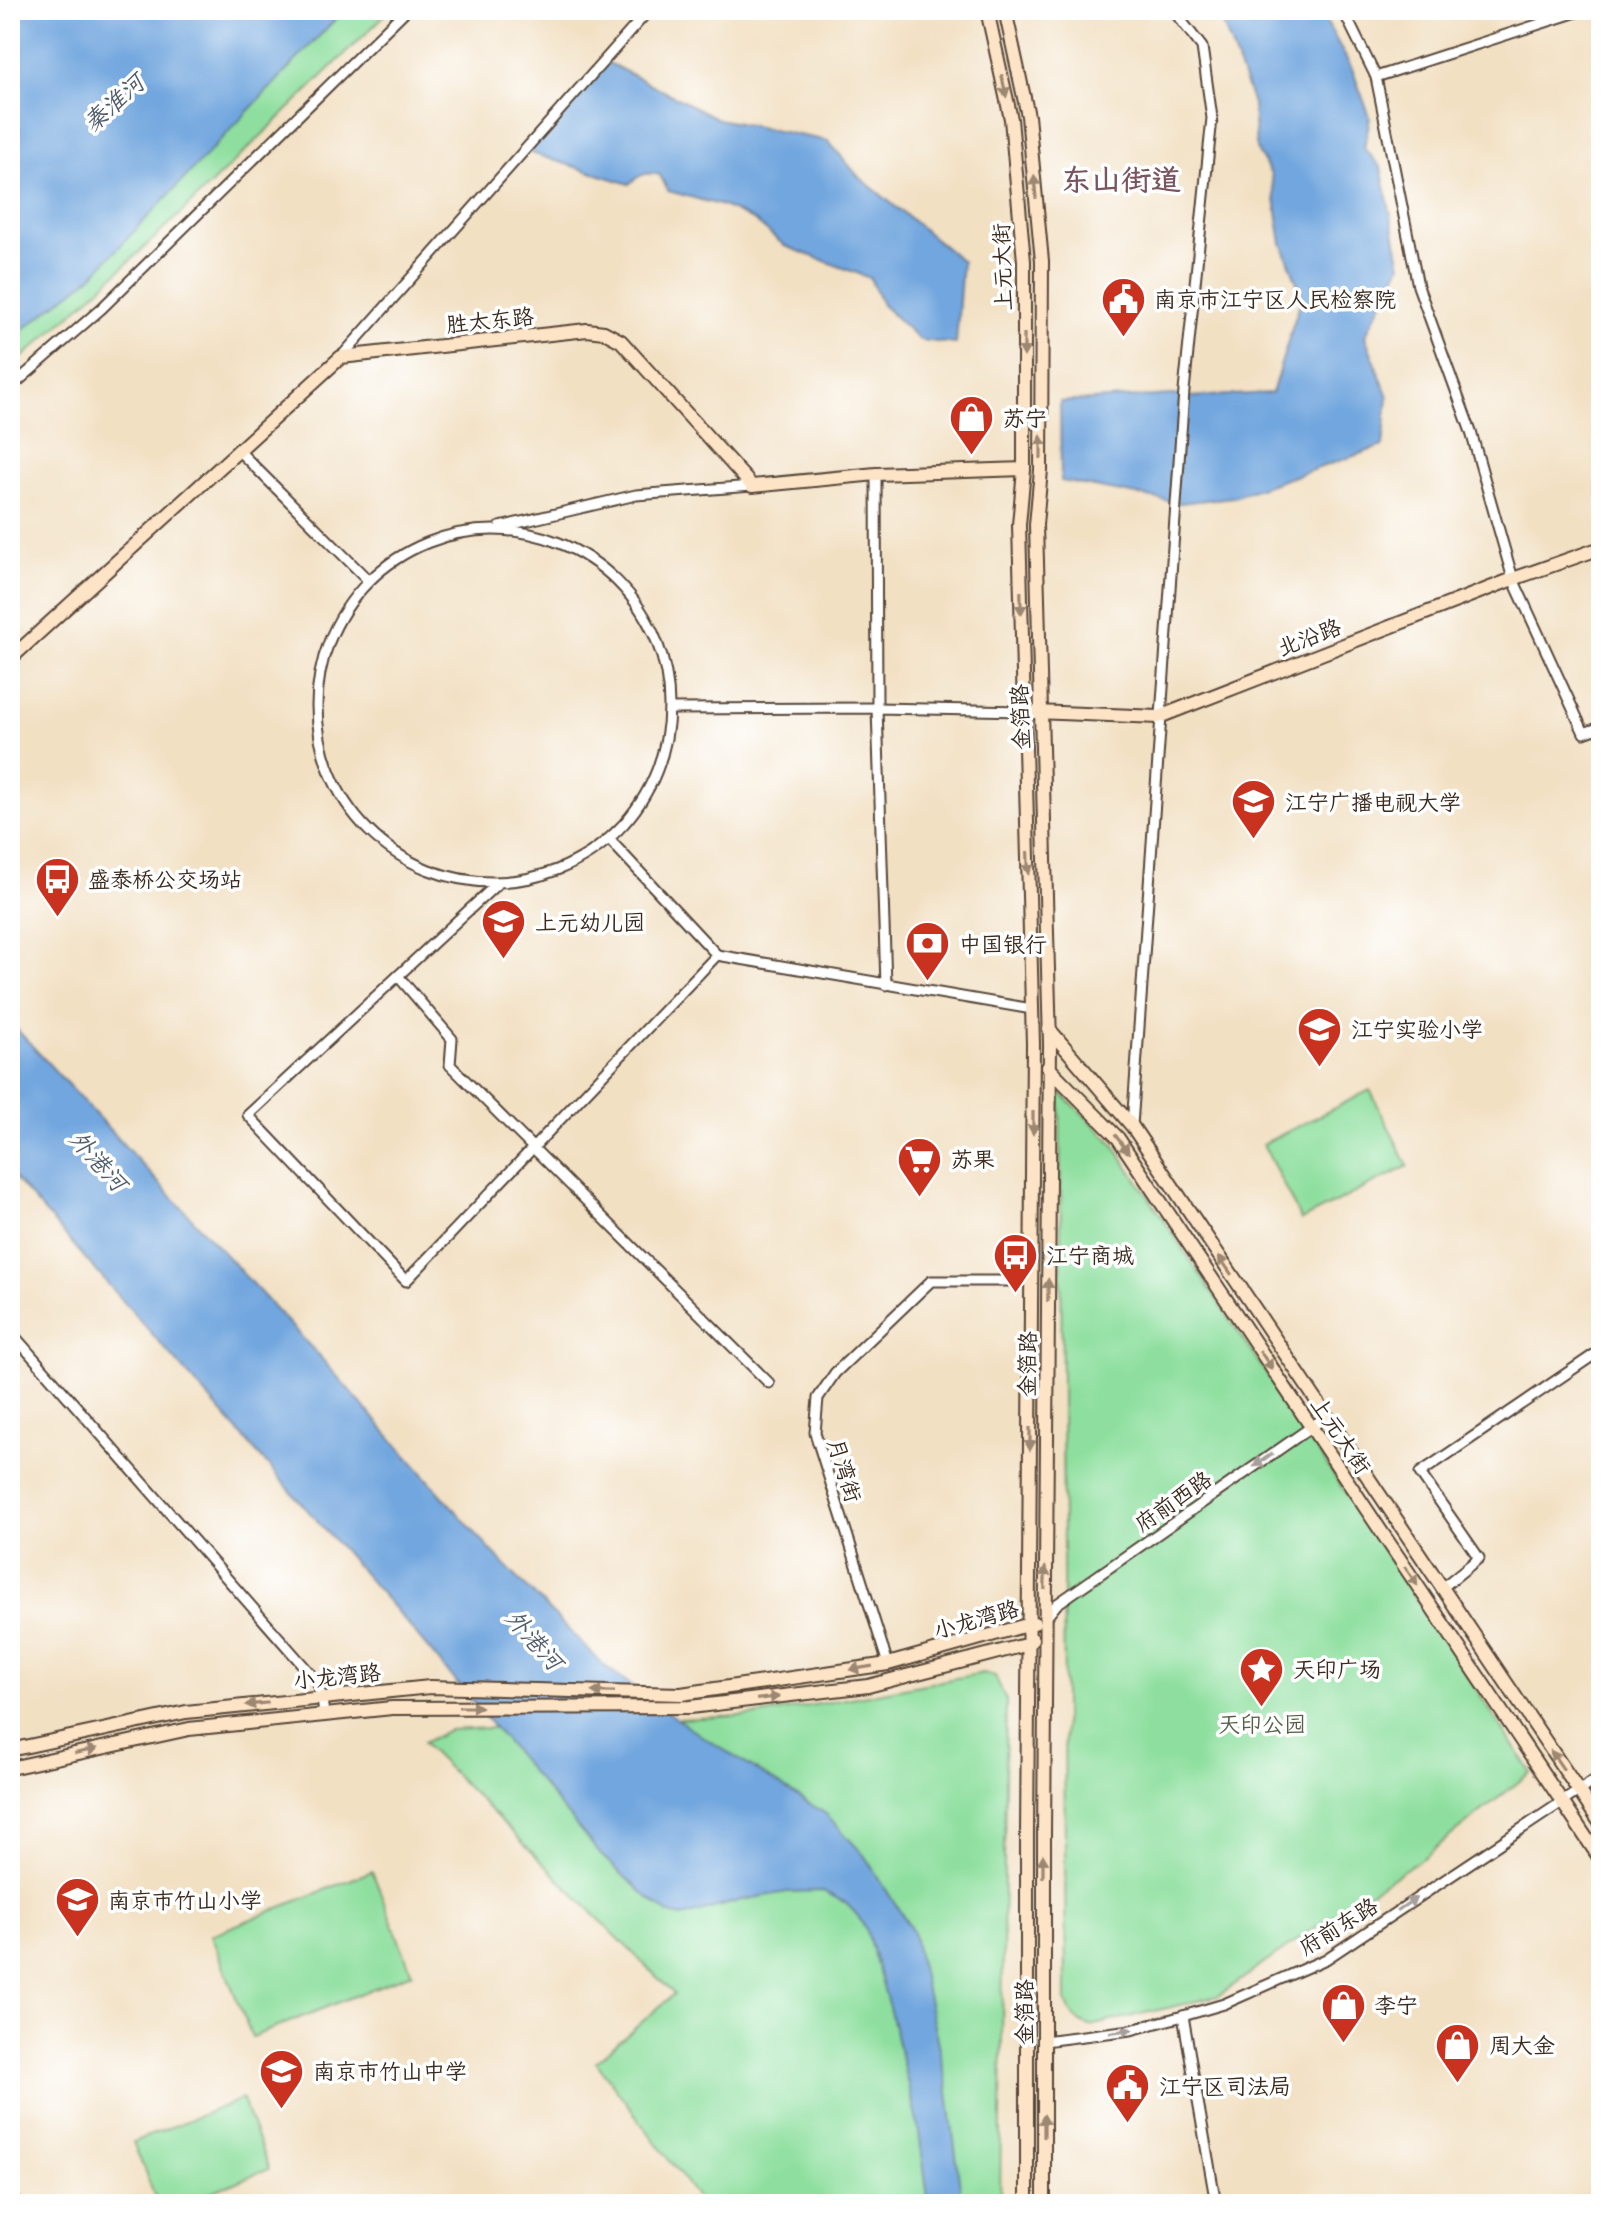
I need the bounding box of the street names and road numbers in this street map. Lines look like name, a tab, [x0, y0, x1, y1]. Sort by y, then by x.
street label: 上元大街	[985, 223, 1018, 312]
street label: 胜太东路	[445, 300, 535, 339]
street label: 北沿路	[1273, 611, 1345, 662]
street label: 金箔路	[1004, 684, 1035, 751]
street label: 金箔路	[1011, 1331, 1042, 1397]
street label: 上元大街	[1305, 1390, 1378, 1479]
street label: 月湾街	[822, 1434, 869, 1506]
street label: 府前西路	[1128, 1463, 1217, 1538]
street label: 小龙湾路	[930, 1592, 1022, 1645]
street label: 小龙湾路	[292, 1656, 382, 1695]
street label: 府前东路	[1293, 1890, 1383, 1961]
street label: 金箔路	[1009, 1979, 1038, 2045]

